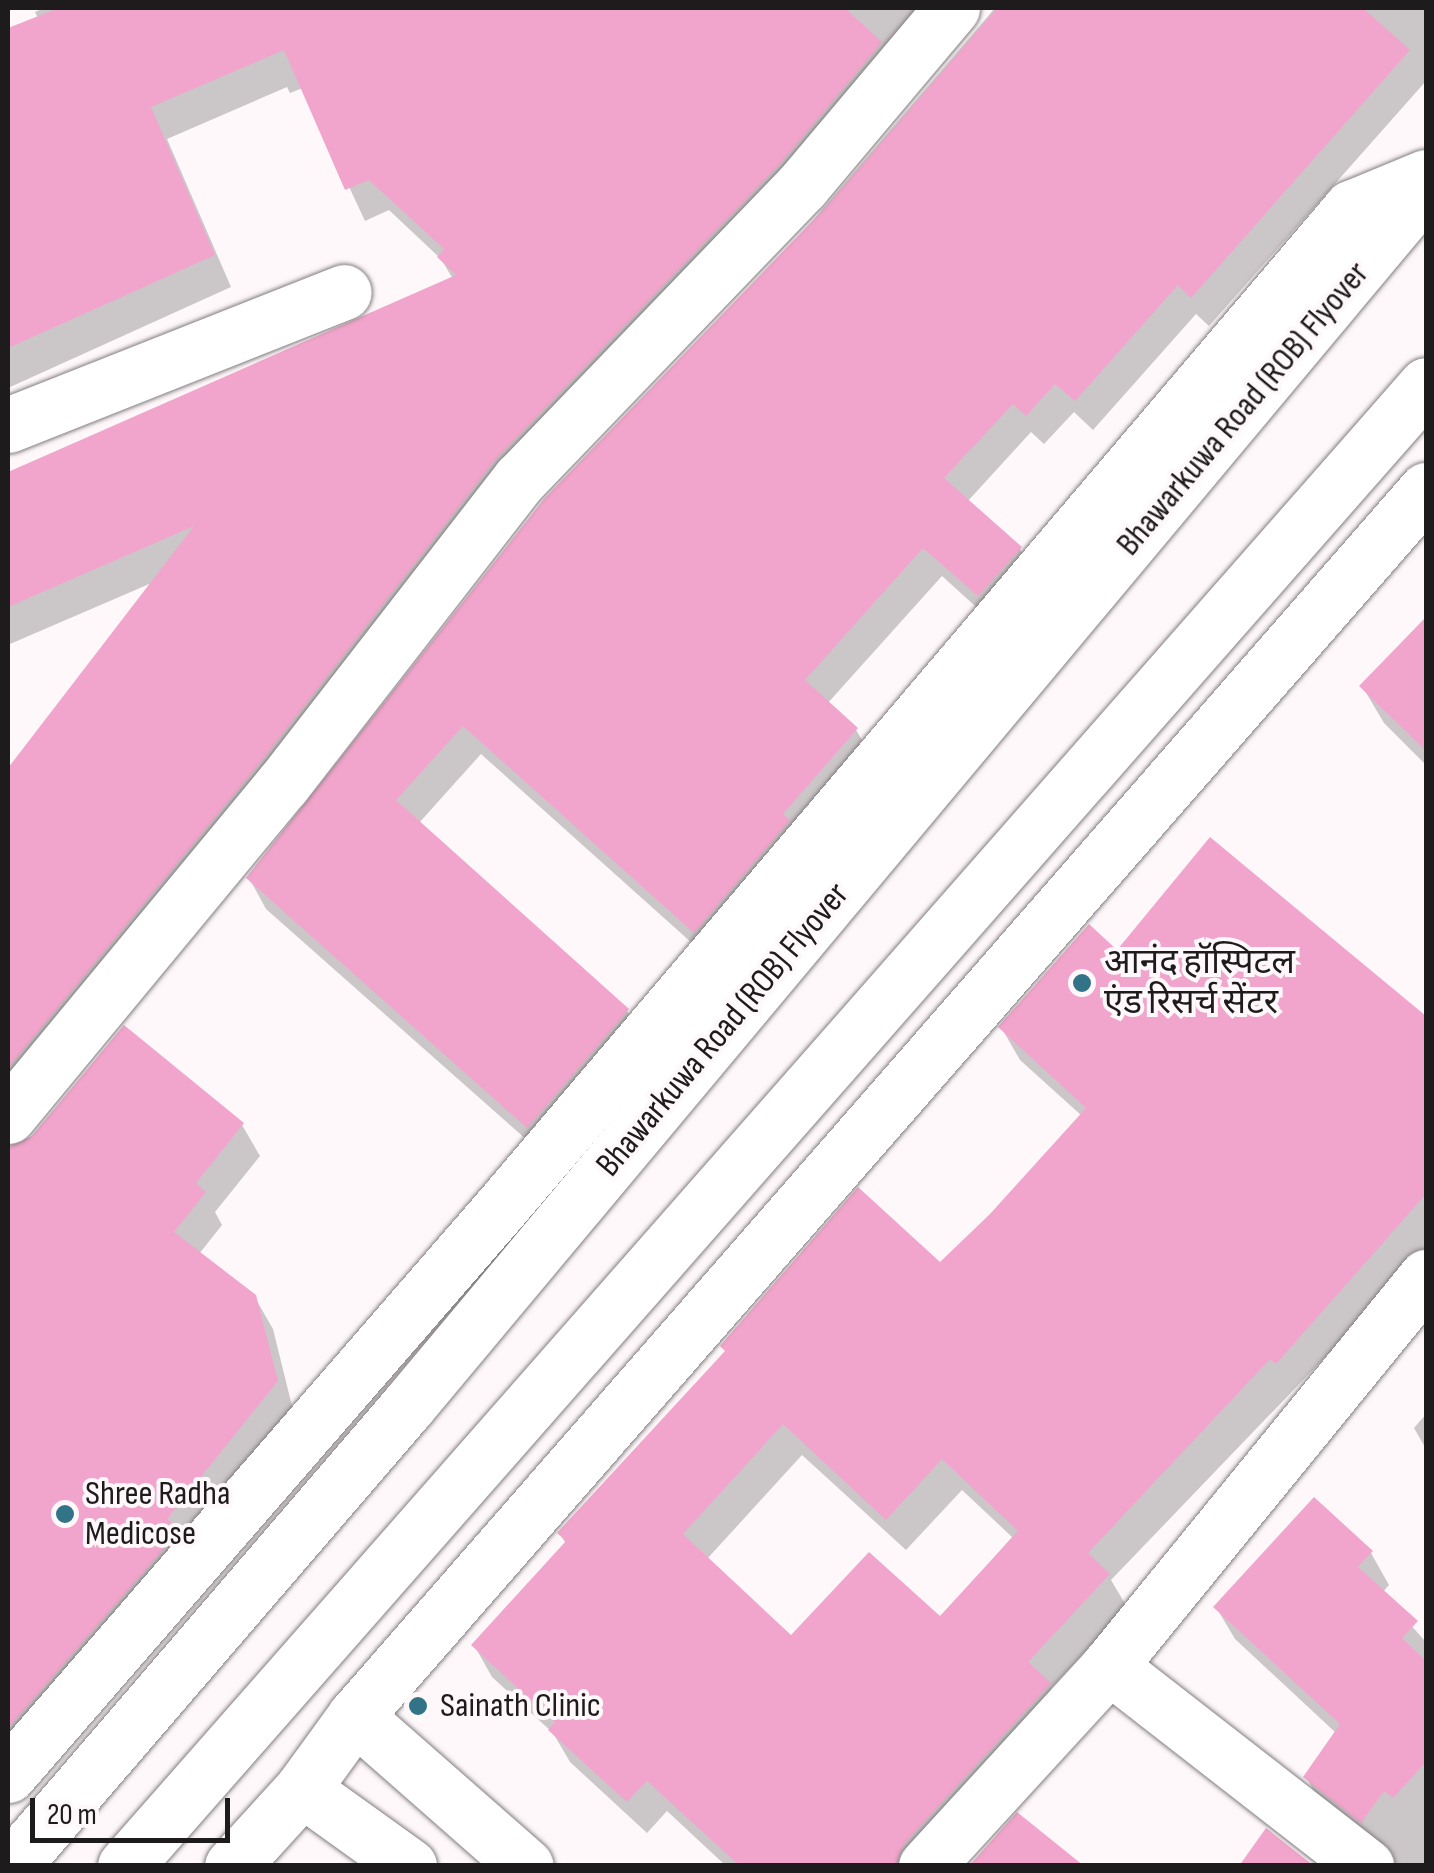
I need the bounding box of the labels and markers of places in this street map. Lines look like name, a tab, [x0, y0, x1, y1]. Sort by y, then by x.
place label: आनंद हॉस्पिटल एंड रिसर्च सेंटर	[1104, 942, 1295, 1024]
marker: आनंद हॉस्पिटल एंड रिसर्च सेंटर	[1069, 970, 1095, 996]
place label: Shree Radha Medicose	[85, 1473, 230, 1555]
marker: Shree Radha Medicose	[54, 1503, 76, 1525]
place label: Sainath Clinic	[440, 1685, 601, 1727]
marker: Sainath Clinic	[405, 1693, 431, 1719]

